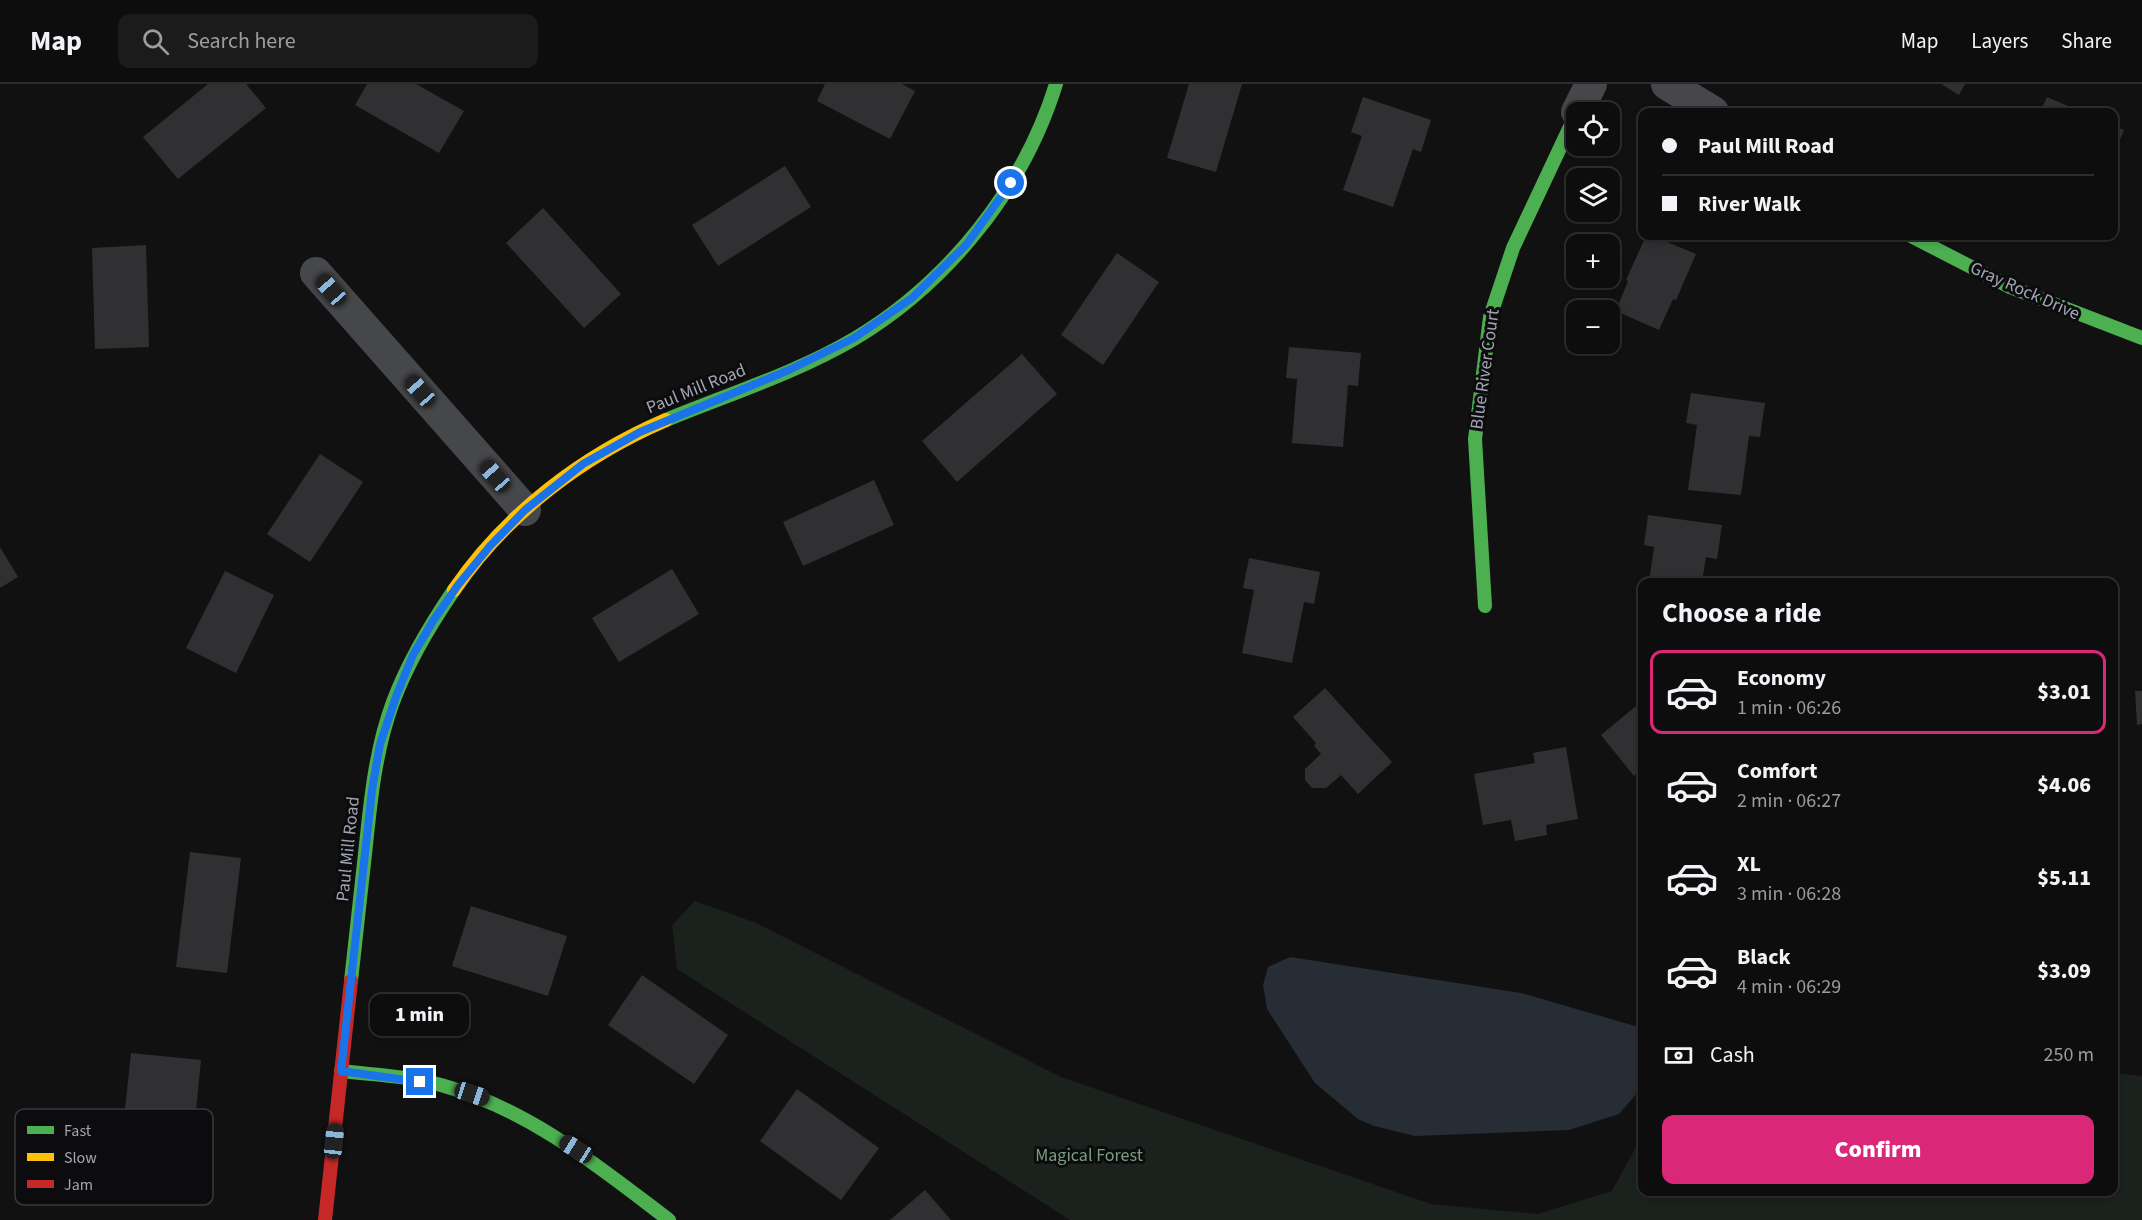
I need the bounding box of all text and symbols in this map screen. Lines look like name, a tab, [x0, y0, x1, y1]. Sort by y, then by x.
search box	[118, 14, 538, 68]
text: Map	[30, 21, 82, 61]
icon: search	[139, 25, 172, 58]
text: Search here	[187, 25, 296, 57]
text: Map	[1901, 26, 1938, 56]
text: Layers	[1971, 26, 2028, 56]
text: Share	[2061, 26, 2112, 56]
map controls	[1566, 102, 1620, 354]
button: locate	[1566, 102, 1620, 156]
text: Paul Mill Road	[1698, 130, 1834, 162]
button: layers	[1566, 168, 1620, 222]
route start	[997, 169, 1024, 196]
text: River Walk	[1698, 188, 1801, 220]
button: +	[1566, 234, 1620, 288]
street label: Gray Rock Drive	[1966, 256, 2084, 326]
car	[312, 271, 350, 309]
button: −	[1566, 300, 1620, 354]
street label: Blue River Court	[1464, 307, 1506, 431]
street label: Paul Mill Road	[642, 358, 750, 420]
car	[401, 372, 439, 410]
car	[476, 457, 514, 495]
text: Choose a ride	[1662, 594, 1822, 633]
text: Economy	[1737, 662, 1826, 694]
icon: car	[1665, 665, 1719, 719]
text: $3.01	[2037, 676, 2091, 708]
text: 1 min · 06:26	[1737, 694, 1841, 722]
text: Comfort	[1737, 755, 1818, 787]
icon: car	[1665, 758, 1719, 812]
text: $4.06	[2037, 769, 2091, 801]
text: 2 min · 06:27	[1737, 787, 1841, 815]
street label: Paul Mill Road	[330, 795, 366, 903]
text: XL	[1737, 848, 1761, 880]
icon: car	[1665, 851, 1719, 905]
text: $5.11	[2037, 862, 2091, 894]
text: 3 min · 06:28	[1737, 880, 1841, 908]
text: Black	[1737, 941, 1791, 973]
icon: car	[1665, 944, 1719, 998]
text: $3.09	[2037, 955, 2091, 987]
text: 4 min · 06:29	[1737, 973, 1841, 1001]
callout: 1 min	[370, 995, 470, 1037]
text: 1 min	[395, 1001, 444, 1029]
icon: cash	[1662, 1039, 1695, 1072]
text: Cash	[1710, 1039, 1755, 1071]
text: 250 m	[2044, 1041, 2094, 1069]
route end	[406, 1068, 433, 1095]
car	[452, 1080, 492, 1108]
legend	[15, 1109, 213, 1205]
button: Confirm	[1662, 1115, 2094, 1184]
text: Fast	[64, 1120, 92, 1142]
car	[323, 1122, 345, 1160]
car	[556, 1132, 596, 1166]
park label: Magical Forest	[1035, 1143, 1143, 1168]
text: Slow	[64, 1147, 97, 1169]
text: Jam	[64, 1174, 93, 1196]

